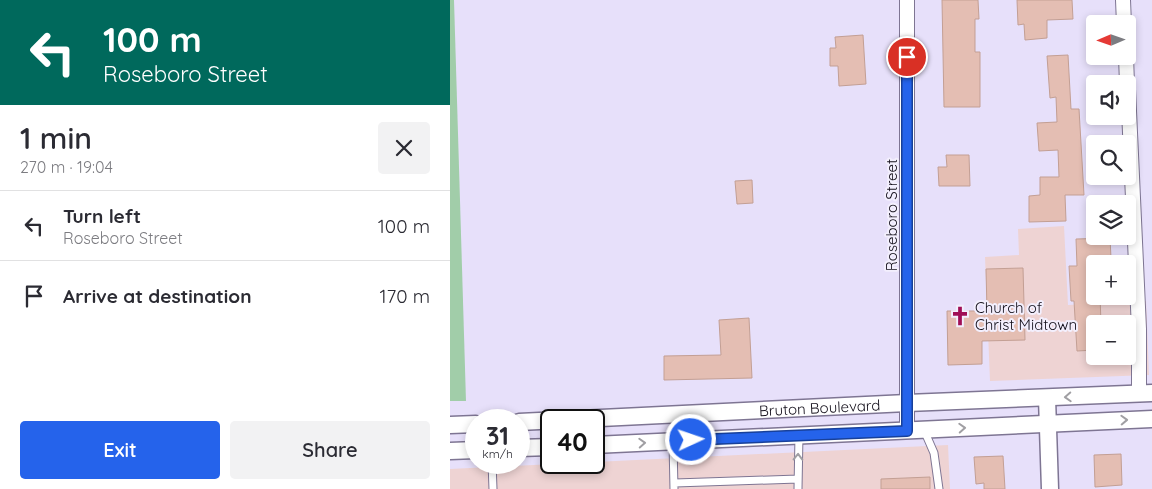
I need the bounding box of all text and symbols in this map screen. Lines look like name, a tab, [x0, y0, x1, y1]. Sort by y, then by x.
north arrow	[1086, 15, 1136, 65]
map controls	[1086, 15, 1136, 365]
text: 100 m	[103, 17, 202, 61]
icon: left	[20, 20, 85, 85]
pin	[886, 36, 928, 78]
icon: arrive	[893, 43, 921, 71]
text: Roseboro Street	[103, 60, 268, 88]
button: sound	[1086, 75, 1136, 125]
text: 1 min	[20, 119, 92, 157]
button: close	[378, 122, 430, 174]
button: search	[1086, 135, 1136, 185]
text: 270 m · 19:04	[20, 157, 113, 177]
street label: Roseboro Street	[882, 159, 901, 271]
button: layers	[1086, 195, 1136, 245]
text: Turn left	[63, 204, 141, 228]
icon: left	[20, 212, 48, 240]
text: 100 m	[378, 214, 430, 238]
text: Roseboro Street	[63, 228, 183, 248]
button: +	[1086, 255, 1136, 305]
icon: arrive	[20, 282, 48, 310]
text: Arrive at destination	[63, 284, 252, 308]
text: 170 m	[379, 284, 430, 308]
place label: Church of Christ Midtown	[975, 298, 1077, 334]
church icon: Church of Christ Midtown	[949, 305, 971, 327]
button: −	[1086, 315, 1136, 365]
one-way arrow	[1064, 391, 1072, 402]
street label: Bruton Boulevard	[758, 395, 881, 420]
speed limit sign: 40	[540, 409, 605, 474]
position arrow	[664, 413, 716, 465]
one-way arrow	[1121, 415, 1129, 426]
text: 31	[486, 420, 509, 451]
button: Exit	[20, 421, 220, 479]
button: Share	[230, 421, 430, 479]
one-way arrow	[958, 422, 966, 433]
one-way arrow	[639, 437, 647, 448]
text: km/h	[482, 446, 513, 461]
one-way arrow	[793, 453, 804, 461]

